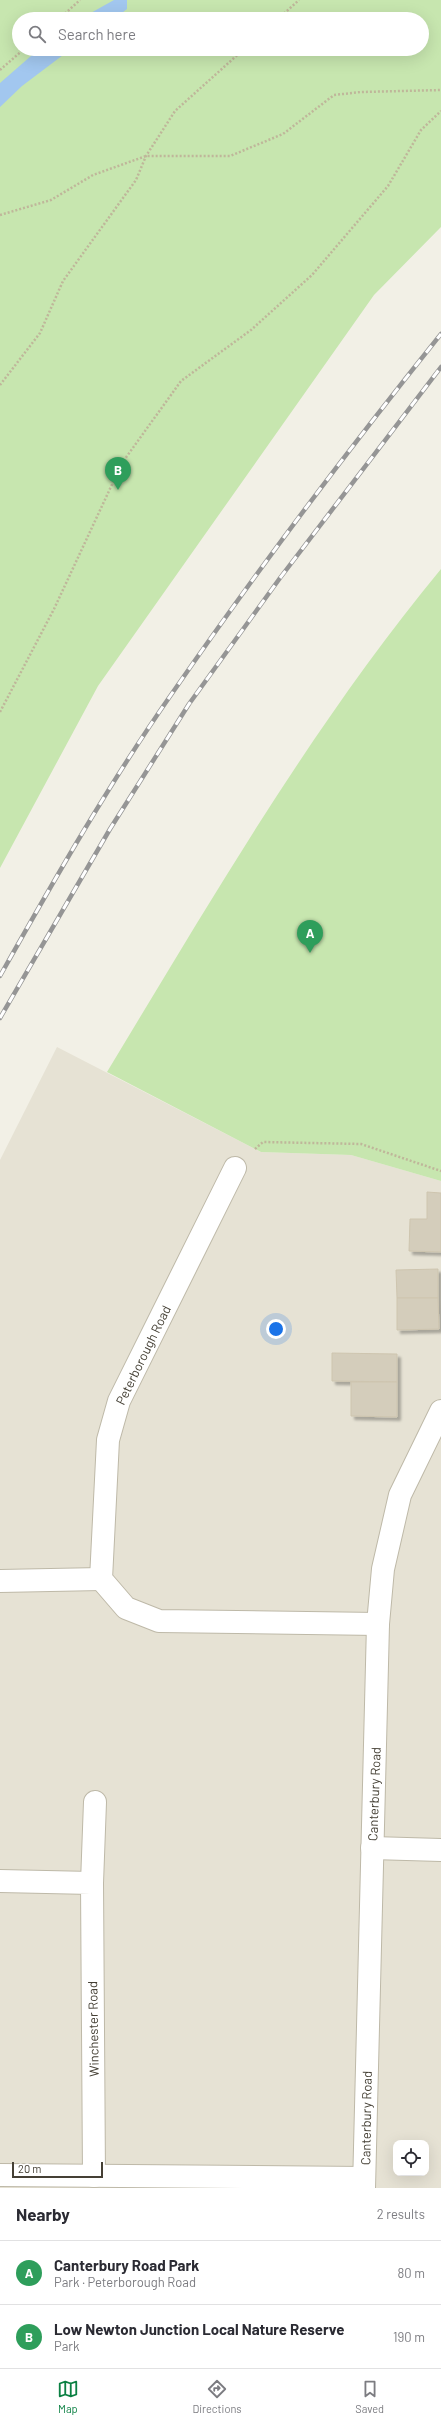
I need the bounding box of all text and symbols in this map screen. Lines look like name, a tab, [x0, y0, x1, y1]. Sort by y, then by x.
search box	[12, 12, 429, 56]
icon: search	[26, 23, 48, 45]
text: Search here	[58, 25, 136, 43]
pin: B	[105, 457, 131, 490]
pin: A	[297, 920, 323, 953]
street label: Peterborough Road	[112, 1303, 174, 1407]
your location	[266, 1319, 286, 1339]
street label: Canterbury Road	[364, 1747, 384, 1841]
street label: Winchester Road	[84, 1981, 102, 2077]
street label: Canterbury Road	[357, 2071, 375, 2165]
map controls	[393, 2140, 429, 2176]
button: locate	[393, 2140, 429, 2176]
scale bar	[12, 2160, 103, 2179]
text: 20 m	[18, 2162, 41, 2175]
text: Nearby	[16, 2204, 70, 2224]
text: 2 results	[377, 2206, 425, 2222]
text: Canterbury Road Park	[54, 2256, 199, 2274]
text: A	[25, 2265, 33, 2281]
text: 80 m	[398, 2265, 425, 2281]
text: Park · Peterborough Road	[54, 2274, 196, 2290]
text: Low Newton Junction Local Nature Reserve	[54, 2320, 344, 2338]
text: B	[25, 2329, 33, 2345]
text: 190 m	[393, 2329, 425, 2345]
text: Park	[54, 2338, 80, 2354]
tab: Map	[57, 2378, 79, 2415]
tab: Directions	[192, 2378, 242, 2415]
tab: Saved	[355, 2378, 384, 2415]

